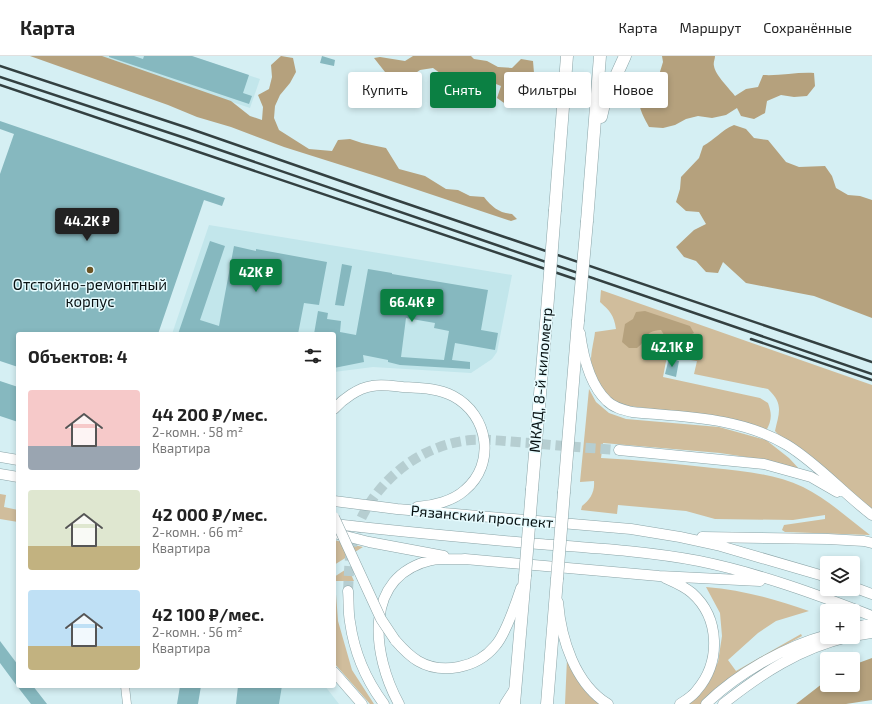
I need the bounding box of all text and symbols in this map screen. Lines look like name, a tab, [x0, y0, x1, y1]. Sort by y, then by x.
text: Карта	[20, 16, 75, 39]
text: Карта	[619, 19, 657, 36]
text: Маршрут	[679, 19, 741, 36]
text: Сохранённые	[763, 19, 852, 36]
chip: Купить	[348, 72, 422, 108]
chip: Снять	[430, 72, 496, 108]
chip: Фильтры	[504, 72, 591, 108]
chip: Новое	[599, 72, 668, 108]
pin: 44.2K ₽	[50, 208, 124, 242]
text: 44.2K ₽	[64, 213, 110, 229]
pin: 42K ₽	[228, 259, 284, 293]
text: 42K ₽	[239, 264, 273, 280]
marker: Отстойно-ремонтный корпус	[85, 265, 95, 275]
place label: Отстойно-ремонтный корпус	[13, 275, 167, 311]
pin: 66.4K ₽	[375, 289, 449, 323]
text: 66.4K ₽	[389, 294, 435, 310]
street label: МКАД, 8-й километр	[525, 307, 555, 453]
pin: 42.1K ₽	[635, 334, 709, 368]
text: 42.1K ₽	[651, 339, 693, 355]
icon: filters	[302, 345, 324, 367]
text: Объектов: 4	[28, 346, 128, 366]
text: 44 200 ₽/мес.	[152, 404, 268, 424]
icon: home	[60, 406, 108, 454]
text: 2-комн. · 58 m²	[152, 424, 243, 440]
text: Квартира	[152, 440, 211, 456]
street label: Рязанский проспект	[410, 501, 554, 531]
text: 42 000 ₽/мес.	[152, 504, 267, 524]
icon: home	[60, 506, 108, 554]
text: 2-комн. · 66 m²	[152, 524, 243, 540]
text: Квартира	[152, 540, 211, 556]
map controls	[820, 556, 860, 692]
button: layers	[820, 556, 860, 596]
text: 42 100 ₽/мес.	[152, 604, 264, 624]
button: +	[820, 604, 860, 644]
icon: home	[60, 606, 108, 654]
text: 2-комн. · 56 m²	[152, 624, 243, 640]
text: Квартира	[152, 640, 211, 656]
button: −	[820, 652, 860, 692]

